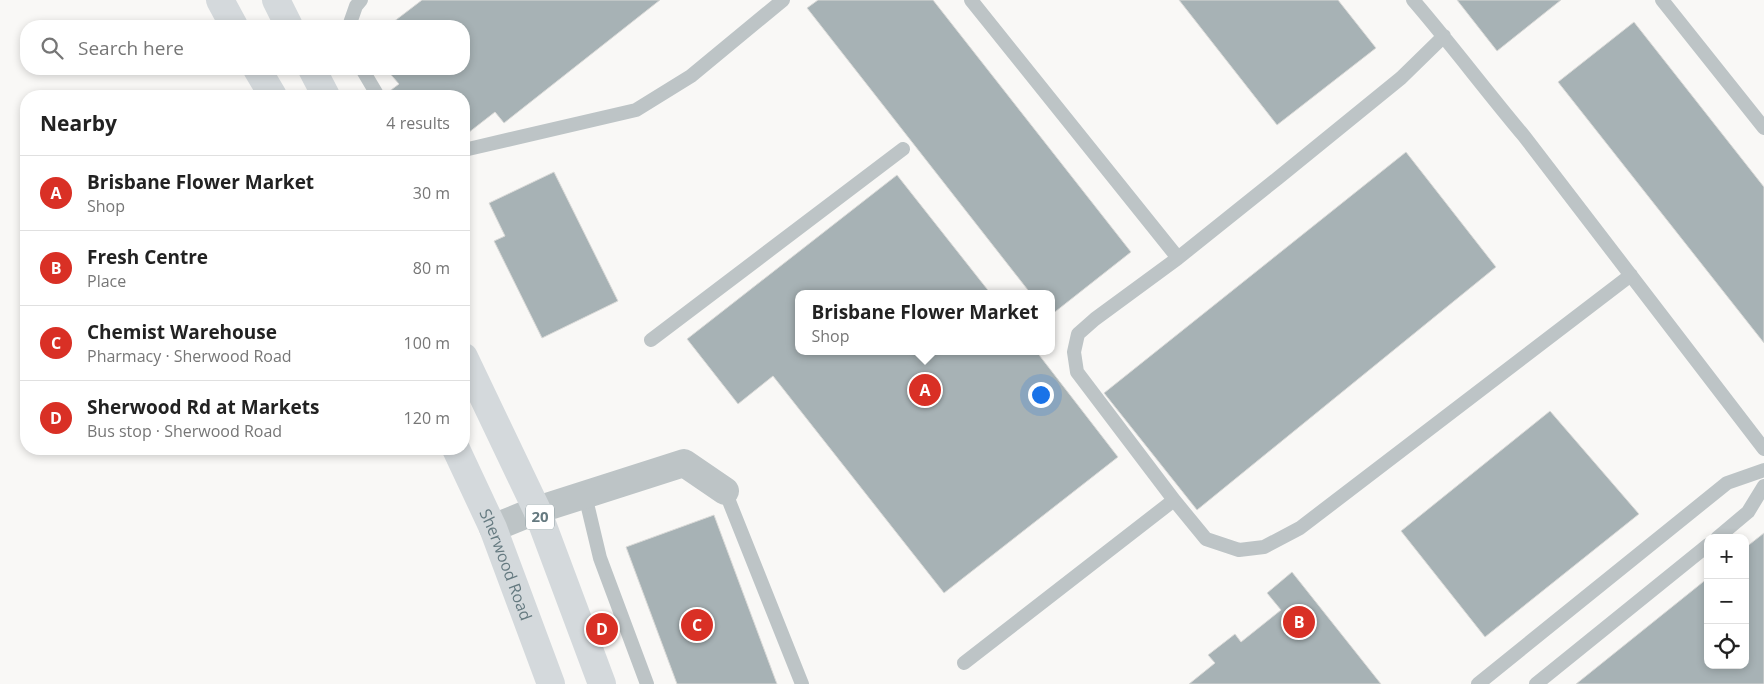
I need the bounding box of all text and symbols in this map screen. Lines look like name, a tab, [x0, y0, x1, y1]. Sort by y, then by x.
search box	[20, 20, 470, 75]
icon: search	[38, 34, 66, 62]
text: Search here	[78, 35, 184, 61]
text: Nearby	[40, 109, 117, 137]
text: 4 results	[386, 112, 450, 134]
text: Brisbane Flower Market	[87, 169, 314, 195]
text: A	[50, 182, 62, 204]
text: 30 m	[413, 182, 450, 204]
text: Shop	[87, 195, 125, 217]
text: Fresh Centre	[87, 244, 208, 270]
text: B	[51, 257, 61, 279]
text: 80 m	[413, 257, 450, 279]
text: Place	[87, 270, 126, 292]
popup	[795, 290, 1055, 355]
text: Brisbane Flower Market	[811, 299, 1039, 325]
text: Chemist Warehouse	[87, 319, 277, 345]
text: Shop	[811, 325, 849, 347]
text: C	[51, 332, 61, 354]
text: 100 m	[404, 332, 450, 354]
text: Pharmacy · Sherwood Road	[87, 345, 292, 367]
pin: A	[909, 371, 941, 409]
your location	[1028, 382, 1054, 408]
text: Sherwood Rd at Markets	[87, 394, 319, 420]
text: D	[50, 407, 62, 429]
text: 120 m	[404, 407, 450, 429]
text: Bus stop · Sherwood Road	[87, 420, 282, 442]
road number: 20	[526, 504, 554, 530]
street label: Sherwood Road	[474, 505, 537, 623]
map controls	[1704, 534, 1749, 669]
button: +	[1704, 534, 1749, 579]
button: −	[1704, 579, 1749, 624]
pin: B	[1283, 603, 1315, 641]
pin: C	[681, 606, 713, 644]
pin: D	[586, 610, 618, 648]
button: locate	[1704, 624, 1749, 669]

